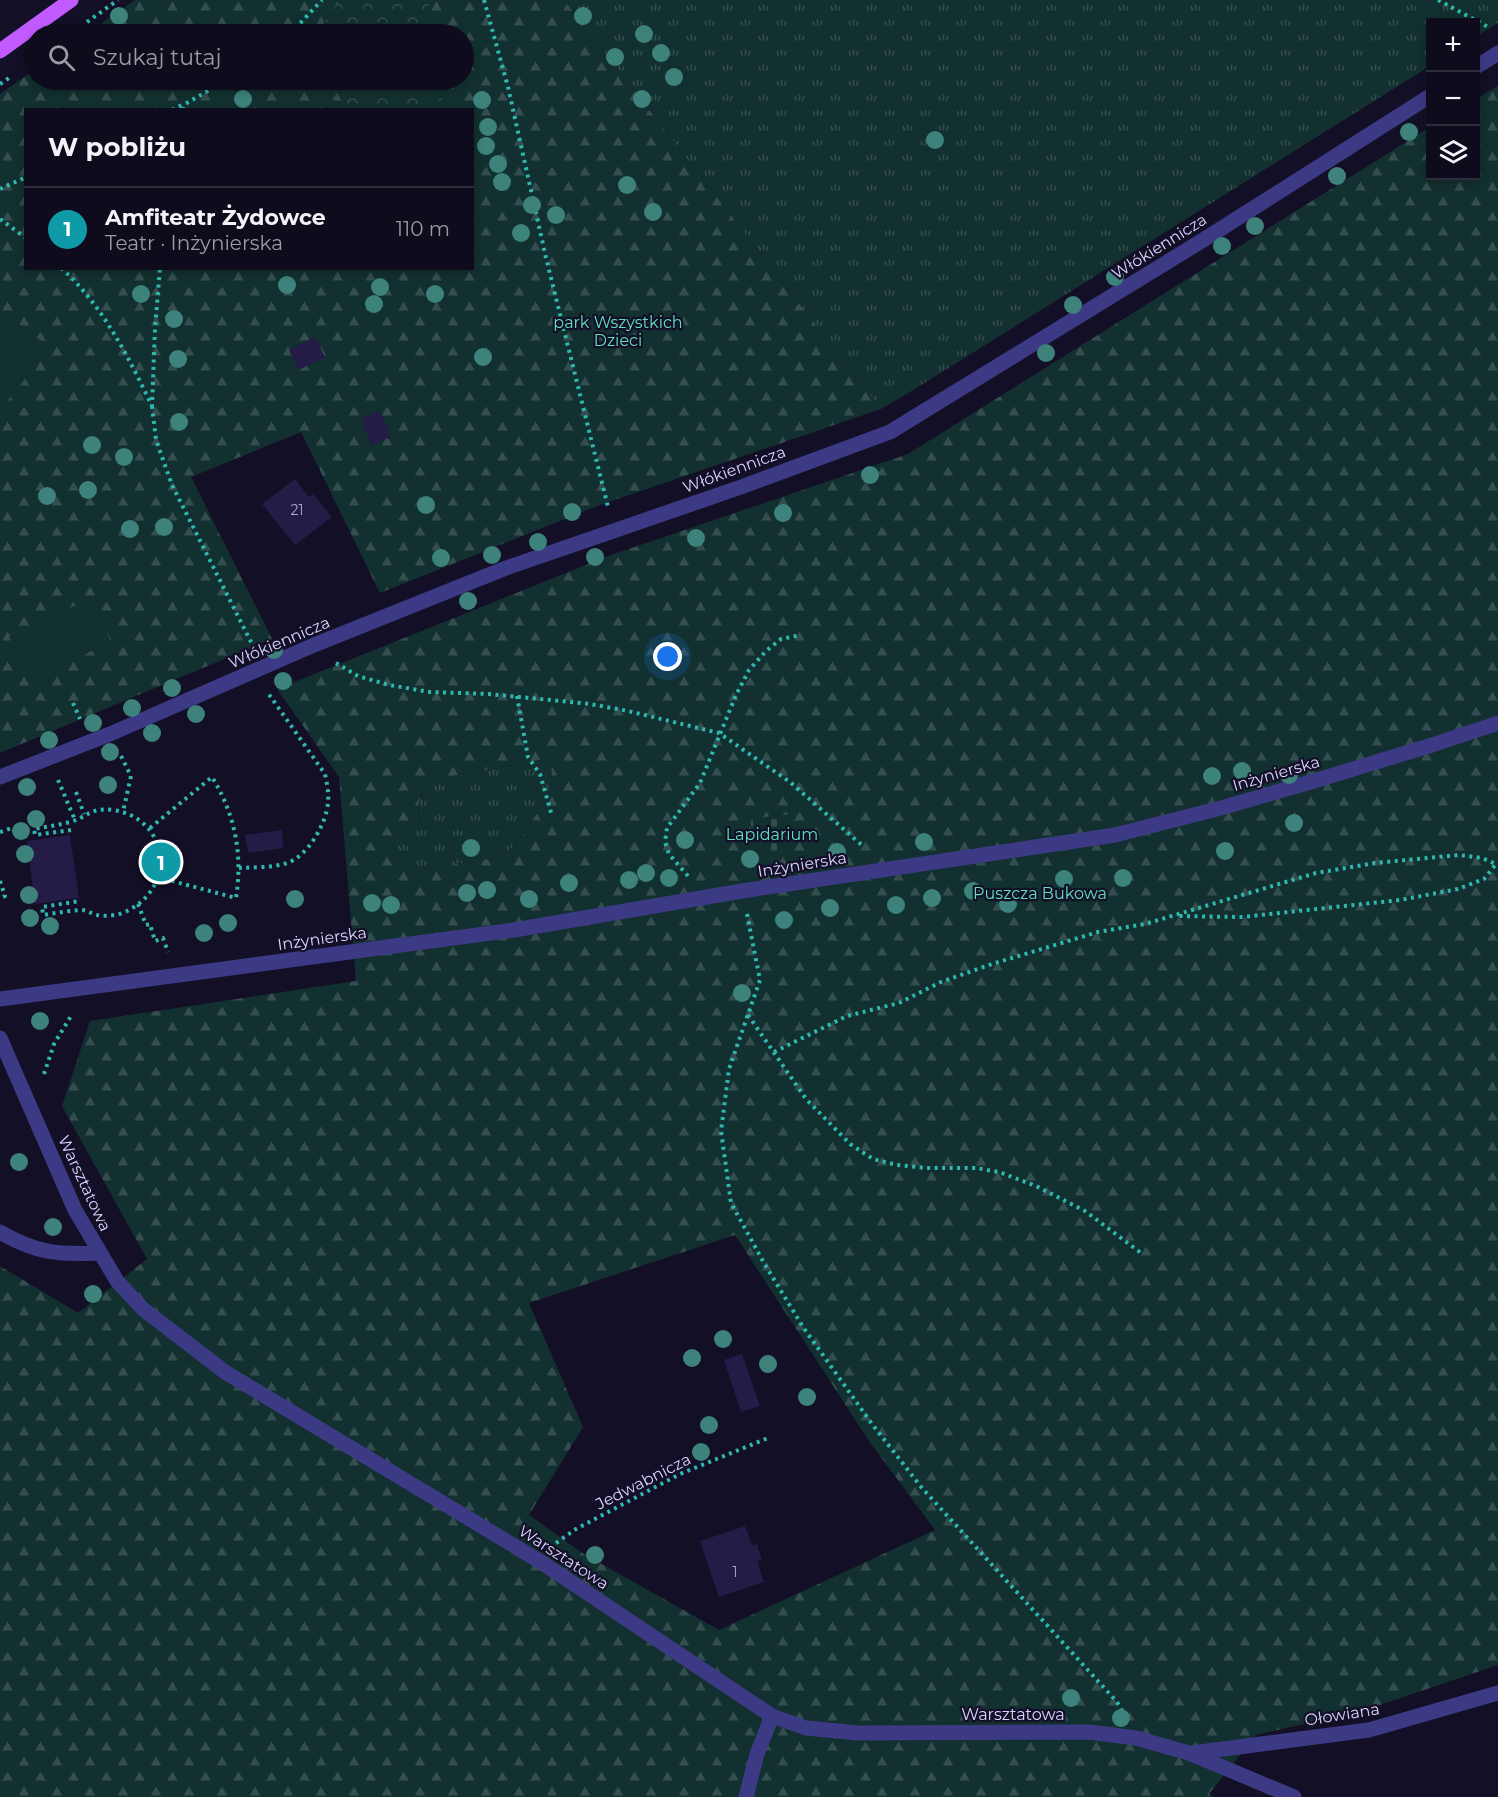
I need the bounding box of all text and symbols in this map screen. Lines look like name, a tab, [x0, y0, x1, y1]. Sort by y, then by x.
map controls	[1426, 18, 1480, 180]
button: +	[1426, 18, 1480, 72]
search box	[24, 24, 474, 90]
icon: search	[45, 41, 78, 74]
text: Szukaj tutaj	[93, 44, 221, 71]
button: −	[1426, 72, 1480, 126]
button: layers	[1426, 126, 1480, 180]
text: W pobliżu	[48, 131, 186, 163]
text: Amfiteatr Żydowce	[105, 204, 326, 231]
street label: Włókiennicza	[1108, 210, 1210, 283]
text: 1	[64, 217, 71, 241]
text: 110 m	[396, 217, 450, 241]
text: Teatr · Inżynierska	[105, 231, 283, 255]
park label: park Wszystkich Dzieci	[553, 313, 683, 350]
street label: Włókiennicza	[680, 442, 788, 497]
house number: 21	[290, 501, 304, 519]
street label: Włókiennicza	[226, 613, 333, 672]
your location	[653, 642, 682, 671]
street label: Inżynierska	[1230, 752, 1322, 795]
park label: Lapidarium	[726, 825, 818, 844]
pin: 1	[142, 840, 180, 884]
street label: Inżynierska	[756, 848, 848, 881]
park label: Puszcza Bukowa	[973, 884, 1107, 903]
street label: Inżynierska	[276, 923, 368, 954]
street label: Warsztatowa	[54, 1132, 115, 1234]
street label: Jedwabnicza	[592, 1449, 694, 1514]
street label: Warsztatowa	[515, 1521, 612, 1594]
house number: 1	[732, 1563, 738, 1581]
street label: Ołowiana	[1303, 1699, 1381, 1730]
street label: Warsztatowa	[961, 1705, 1065, 1724]

